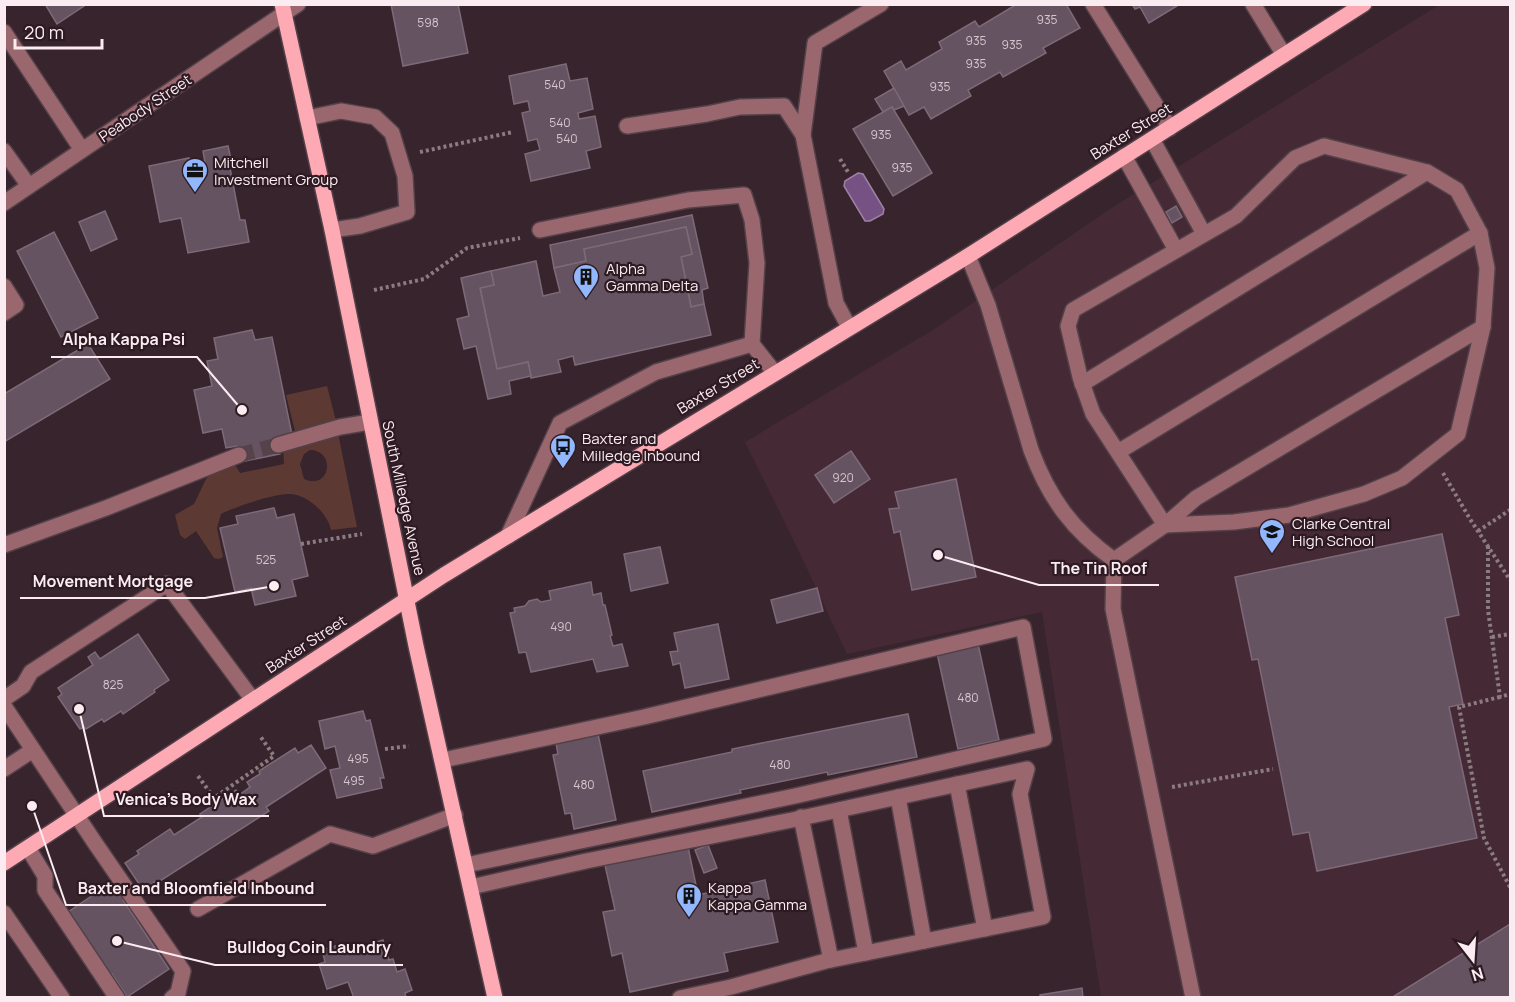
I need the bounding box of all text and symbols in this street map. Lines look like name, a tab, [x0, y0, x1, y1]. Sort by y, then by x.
house number: 935	[1036, 11, 1058, 28]
scale bar	[15, 12, 102, 50]
house number: 598	[417, 14, 439, 31]
text: 20 m	[24, 20, 64, 44]
house number: 935	[965, 32, 987, 49]
house number: 935	[1001, 36, 1023, 53]
house number: 935	[965, 55, 987, 72]
street label: Peabody Street	[95, 69, 195, 147]
house number: 540	[544, 76, 566, 93]
house number: 935	[929, 78, 951, 95]
street label: Baxter Street	[1086, 98, 1176, 164]
house number: 540	[549, 114, 571, 131]
house number: 935	[870, 126, 892, 143]
house number: 540	[556, 130, 578, 147]
place label: Mitchell Investment Group	[214, 152, 338, 190]
office icon: Mitchell Investment Group	[180, 156, 210, 194]
house number: 935	[891, 159, 913, 176]
place label: Alpha Gamma Delta	[606, 258, 698, 296]
building icon: Alpha Gamma Delta	[571, 262, 601, 300]
callout: Alpha Kappa Psi	[51, 323, 197, 357]
text: Alpha Kappa Psi	[63, 328, 185, 350]
street label: Baxter Street	[673, 353, 763, 419]
street label: South Milledge Avenue	[377, 419, 431, 578]
place label: Baxter and Milledge Inbound	[582, 428, 700, 466]
bus stop icon: Baxter and Milledge Inbound	[548, 432, 578, 470]
house number: 920	[832, 469, 854, 486]
place label: Clarke Central High School	[1292, 513, 1390, 551]
school or university icon: Clarke Central High School	[1257, 517, 1287, 555]
house number: 525	[256, 551, 276, 568]
callout: The Tin Roof	[1039, 551, 1159, 585]
text: The Tin Roof	[1051, 557, 1147, 579]
callout: Movement Mortgage	[20, 564, 205, 598]
text: Movement Mortgage	[33, 570, 194, 592]
street label: Baxter Street	[262, 610, 350, 678]
house number: 490	[550, 618, 572, 635]
house number: 825	[103, 676, 123, 693]
house number: 480	[957, 689, 979, 706]
house number: 495	[347, 750, 369, 767]
house number: 480	[769, 756, 791, 773]
house number: 495	[343, 772, 365, 789]
house number: 480	[573, 776, 595, 793]
callout: Venica's Body Wax	[104, 782, 269, 816]
text: Venica's Body Wax	[115, 788, 257, 810]
callout: Baxter and Bloomfield Inbound	[66, 871, 326, 905]
text: Baxter and Bloomfield Inbound	[78, 877, 314, 899]
place label: Kappa Kappa Gamma	[708, 877, 807, 915]
building icon: Kappa Kappa Gamma	[674, 881, 704, 919]
north arrow	[1443, 930, 1503, 990]
callout: Bulldog Coin Laundry	[215, 931, 403, 965]
text: Bulldog Coin Laundry	[227, 936, 391, 958]
text: N	[1469, 962, 1486, 987]

